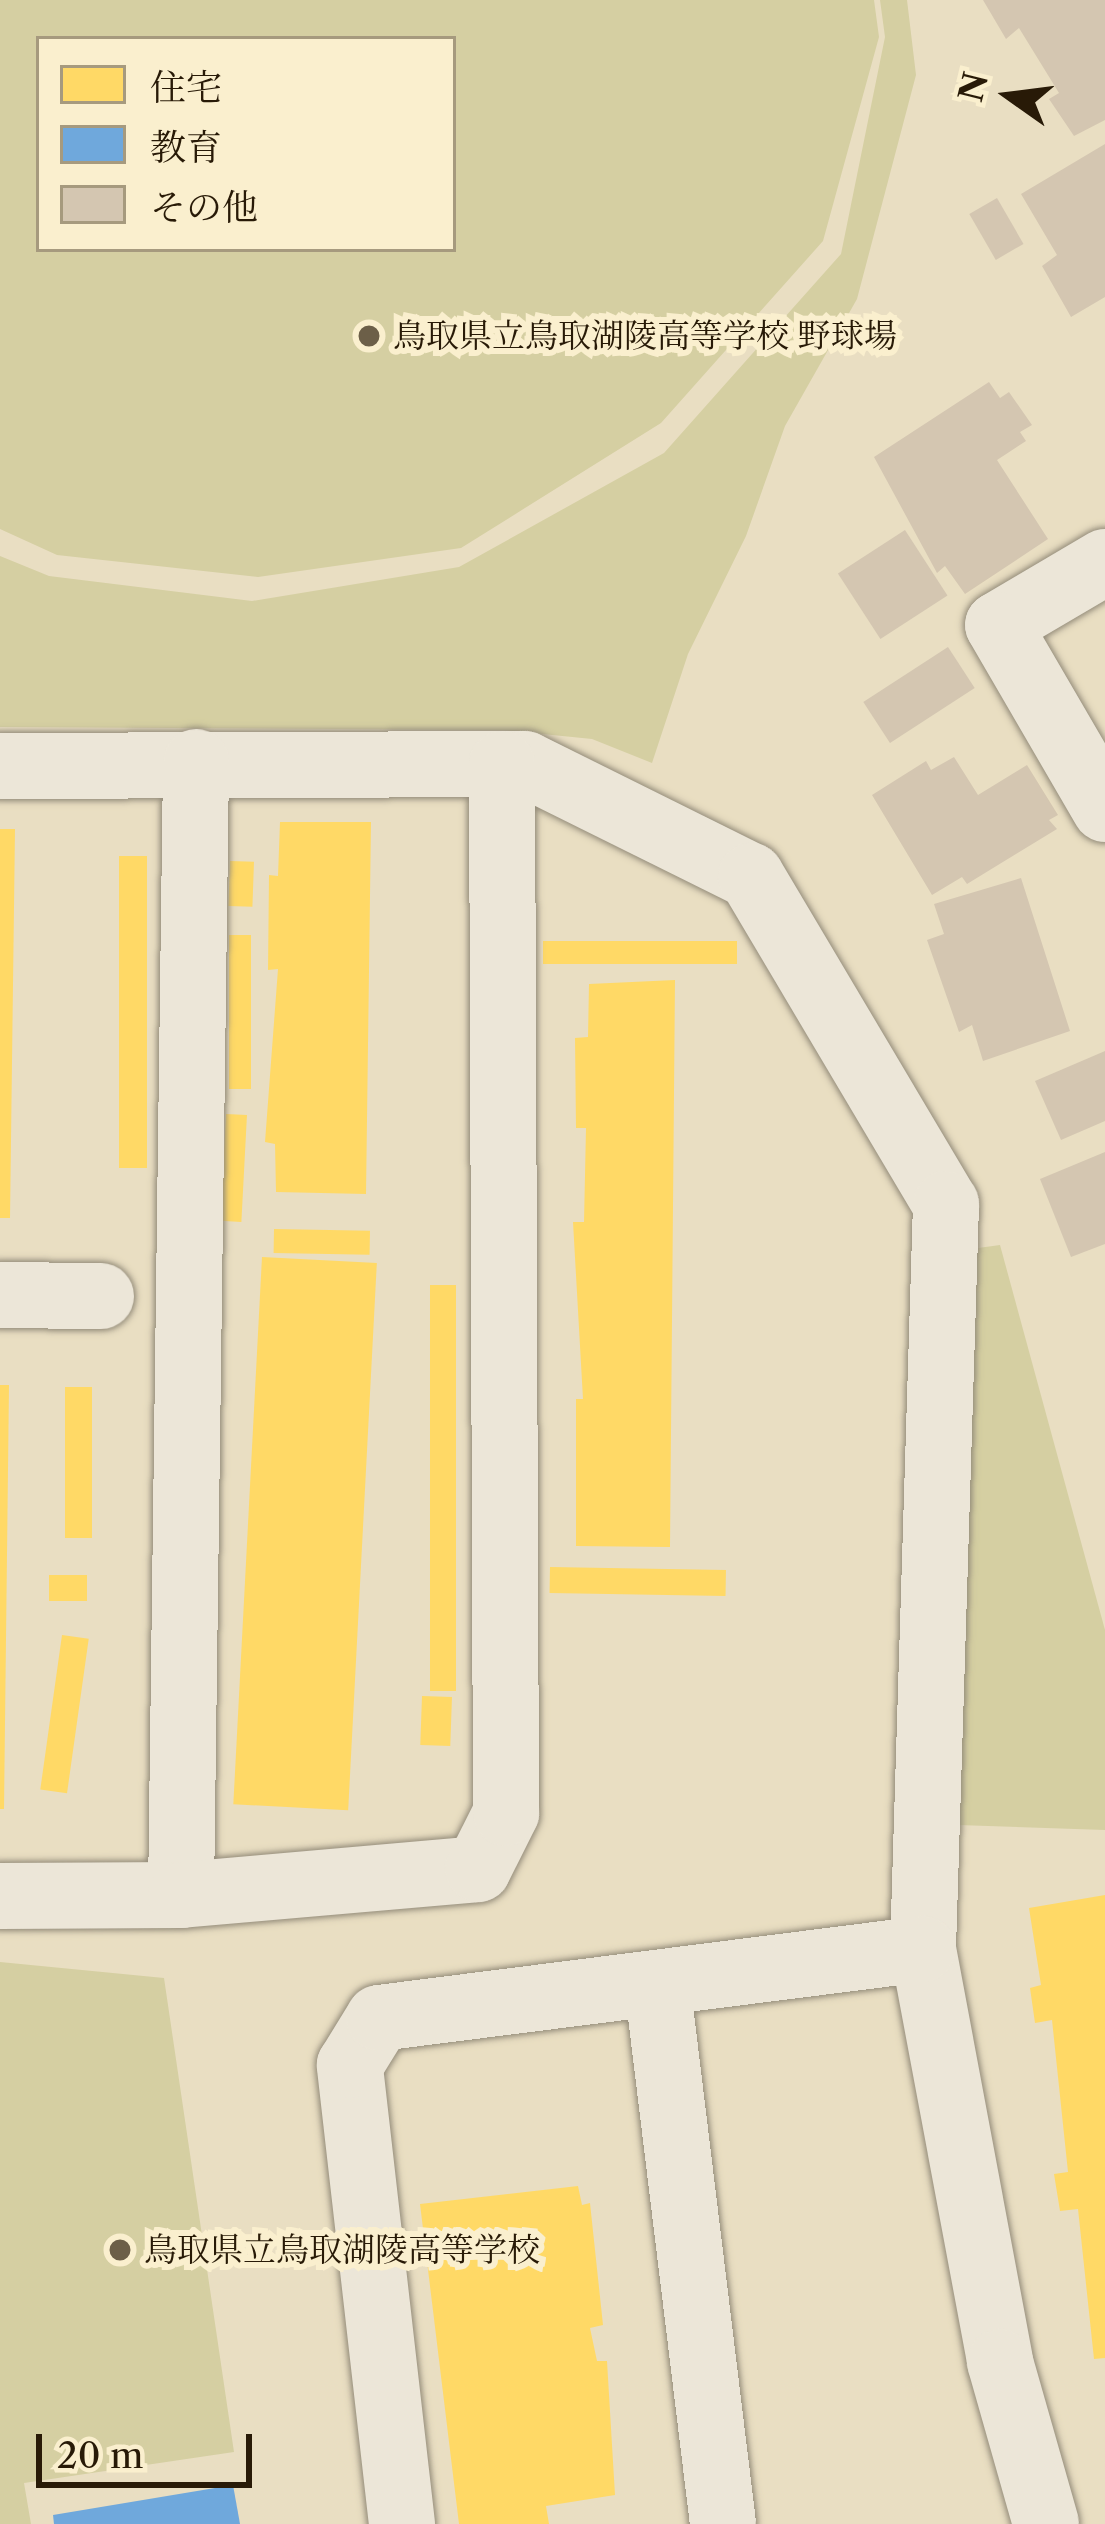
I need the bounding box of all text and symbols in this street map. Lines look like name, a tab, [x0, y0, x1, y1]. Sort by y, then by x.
legend	[36, 36, 456, 252]
north arrow	[949, 36, 1069, 156]
text: 住宅	[150, 65, 222, 109]
text: N	[950, 68, 997, 106]
text: 教育	[150, 125, 222, 169]
text: その他	[150, 185, 258, 229]
place label: 鳥取県立鳥取湖陵高等学校 野球場	[393, 316, 897, 356]
marker: 鳥取県立鳥取湖陵高等学校 野球場	[356, 323, 382, 349]
place label: 鳥取県立鳥取湖陵高等学校	[144, 2230, 540, 2270]
marker: 鳥取県立鳥取湖陵高等学校	[107, 2237, 133, 2263]
scale bar	[42, 2410, 258, 2484]
text: 20 m	[57, 2433, 144, 2477]

